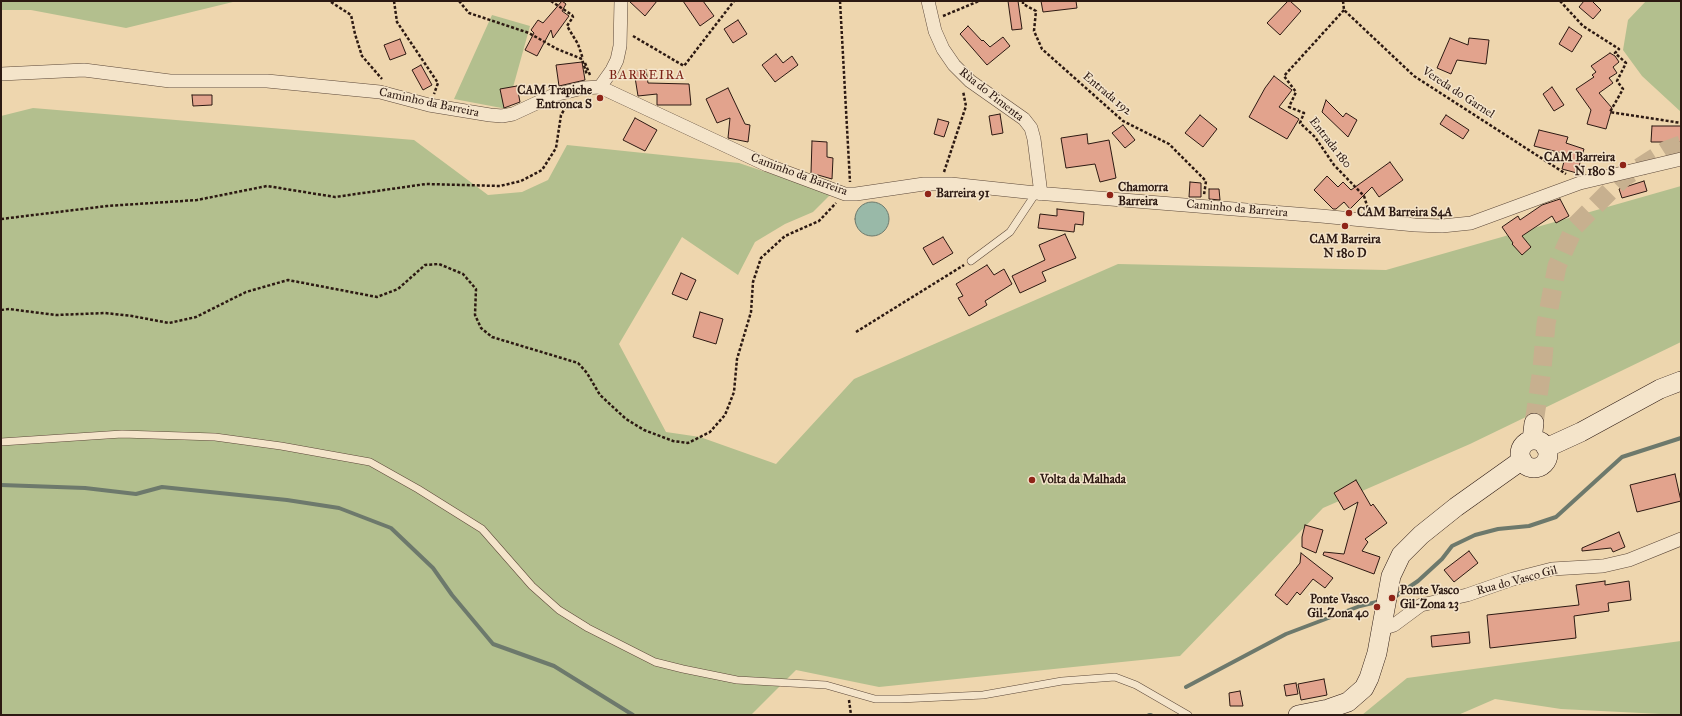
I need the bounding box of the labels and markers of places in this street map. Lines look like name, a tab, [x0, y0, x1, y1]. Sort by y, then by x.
place label: CAM Trapiche Entronca S	[517, 84, 592, 112]
marker: CAM Trapiche Entronca S	[595, 93, 605, 103]
place label: CAM Barreira N 180 S	[1544, 151, 1615, 179]
marker: CAM Barreira N 180 S	[1618, 160, 1628, 170]
place label: Chamorra Barreira	[1118, 181, 1168, 209]
place label: Barreira 91	[936, 187, 989, 201]
marker: Barreira 91	[923, 189, 933, 199]
marker: Chamorra Barreira	[1105, 190, 1115, 200]
place label: CAM Barreira S4A	[1357, 206, 1452, 220]
marker: CAM Barreira S4A	[1344, 208, 1354, 218]
marker: CAM Barreira N 180 D	[1340, 221, 1350, 231]
place label: CAM Barreira N 180 D	[1310, 233, 1380, 261]
place label: Volta da Malhada	[1040, 473, 1126, 487]
marker: Volta da Malhada	[1027, 475, 1037, 485]
place label: Ponte Vasco Gil-Zona 23	[1400, 584, 1459, 612]
place label: Ponte Vasco Gil-Zona 40	[1307, 593, 1369, 621]
marker: Ponte Vasco Gil-Zona 23	[1387, 593, 1397, 603]
marker: Ponte Vasco Gil-Zona 40	[1372, 602, 1382, 612]

